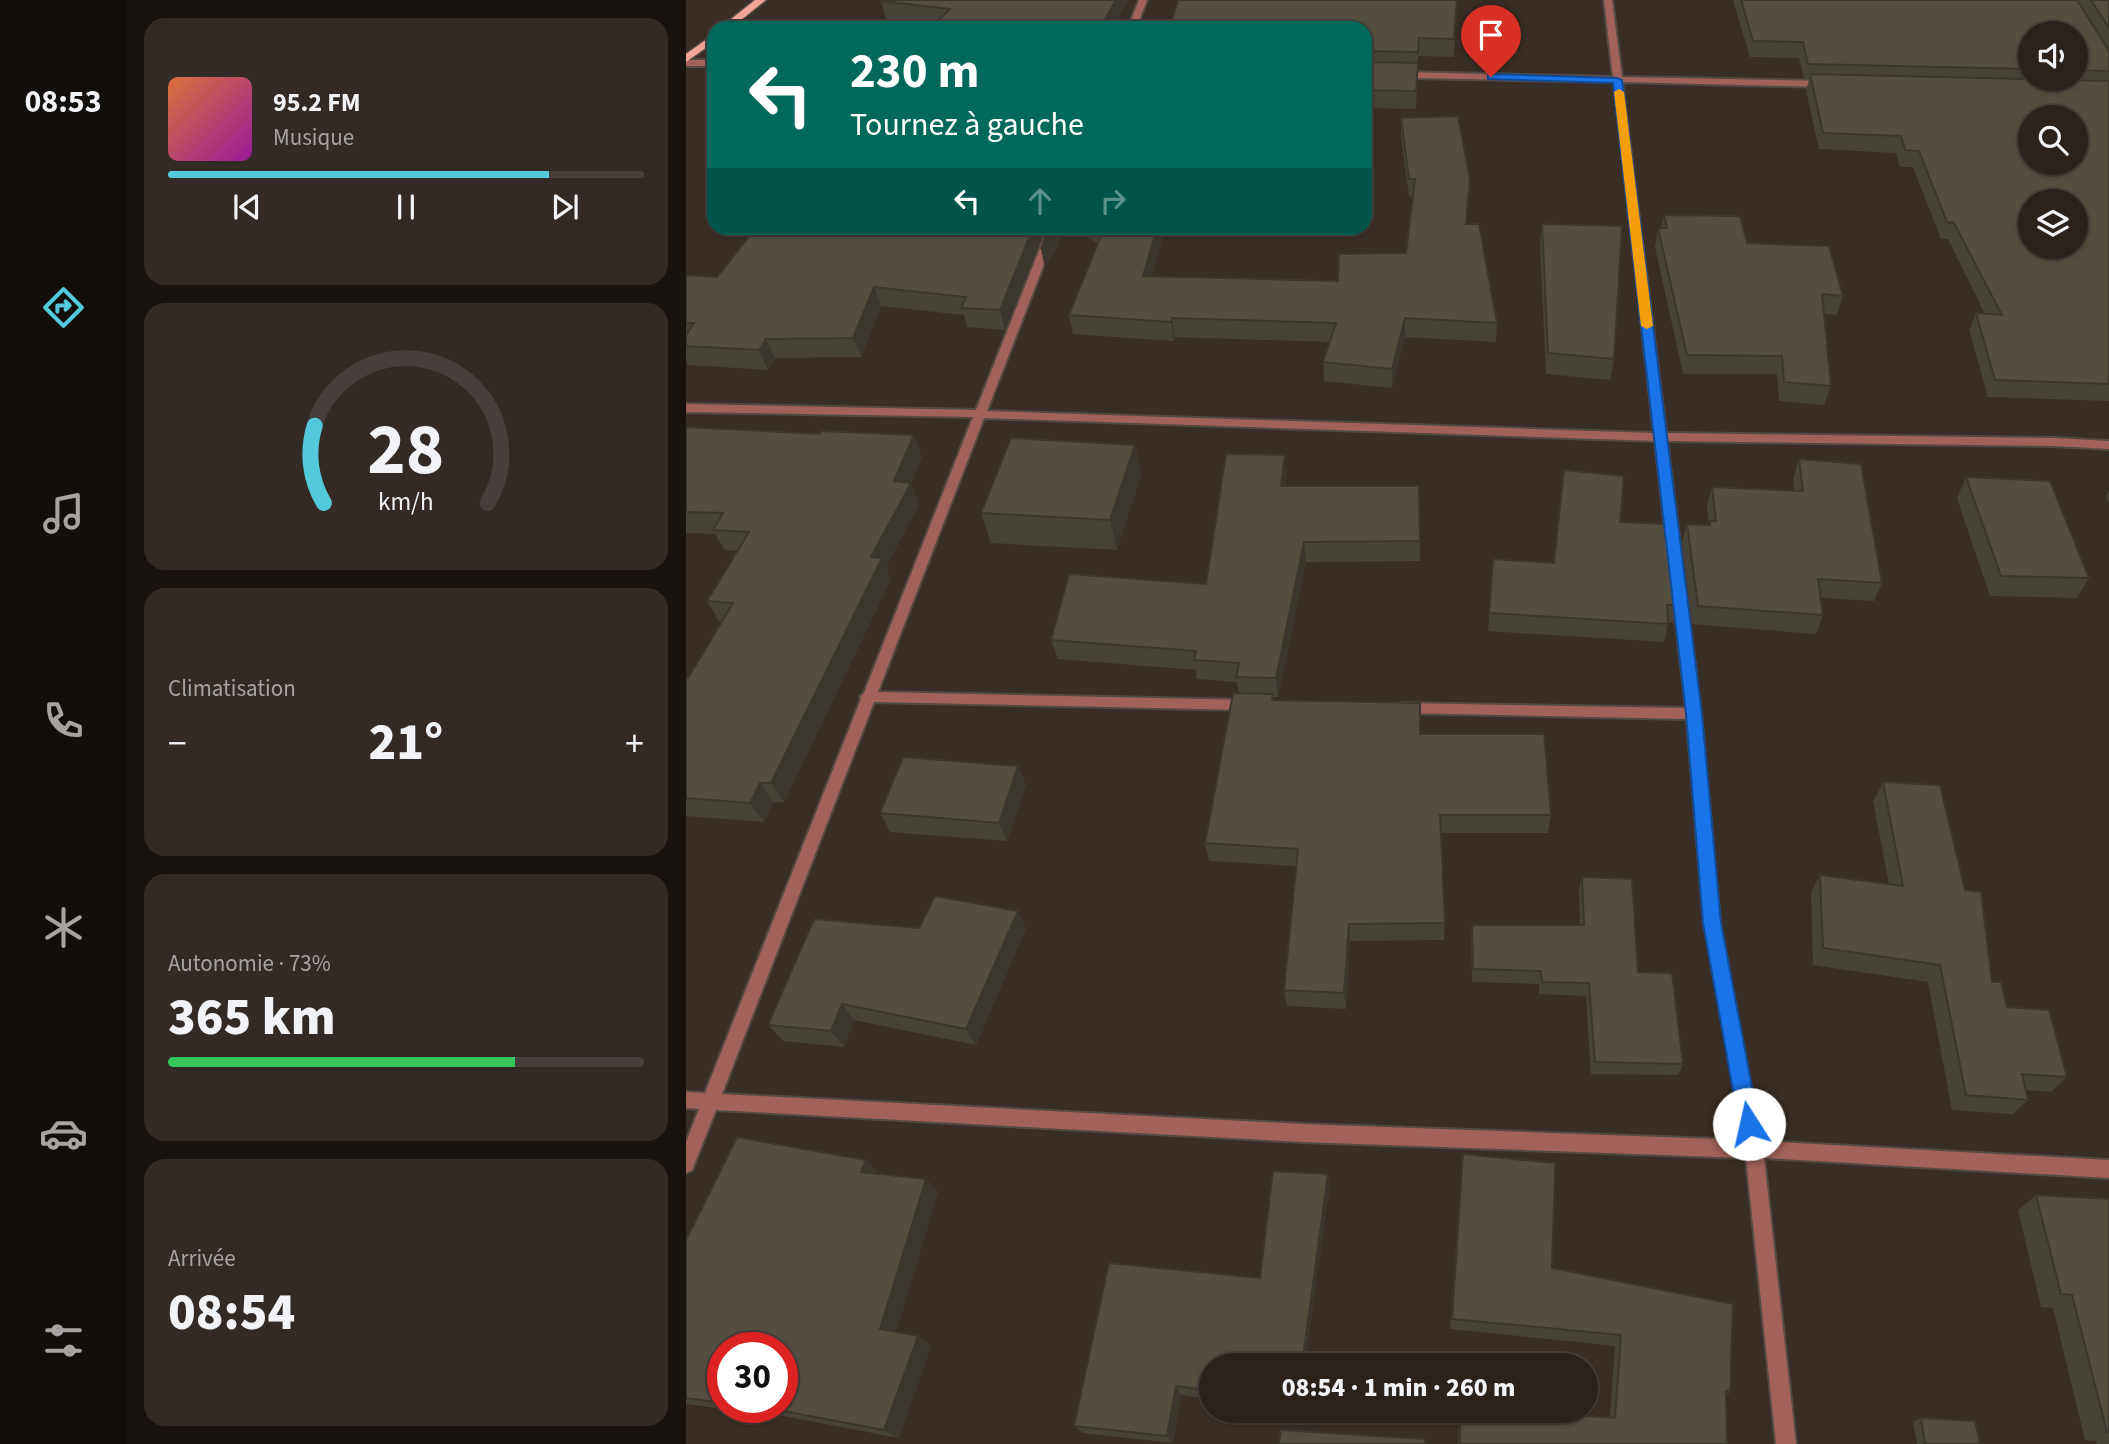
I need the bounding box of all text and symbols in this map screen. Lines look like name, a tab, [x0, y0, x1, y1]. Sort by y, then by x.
pin	[1461, 5, 1521, 77]
icon: arrive	[1472, 16, 1510, 54]
map controls	[2018, 21, 2088, 259]
button: sound	[2018, 21, 2088, 91]
text: 230 m	[850, 37, 979, 107]
icon: left	[735, 49, 826, 140]
text: 08:53	[24, 79, 102, 125]
text: 95.2 FM	[273, 84, 361, 121]
text: Tournez à gauche	[850, 102, 1084, 148]
button: search	[2018, 105, 2088, 175]
text: Musique	[273, 121, 354, 154]
icon: left	[948, 182, 986, 220]
icon: ahead	[1021, 182, 1059, 220]
icon: right	[1094, 182, 1132, 220]
icon: previous	[228, 188, 266, 226]
icon: pause	[387, 188, 425, 226]
icon: next	[546, 188, 584, 226]
button: layers	[2018, 189, 2088, 259]
icon: directions	[39, 283, 88, 332]
text: 28	[368, 398, 444, 502]
text: km/h	[378, 484, 434, 520]
icon: music	[39, 489, 88, 538]
text: Climatisation	[168, 672, 296, 705]
icon: phone	[39, 696, 88, 745]
text: 21°	[369, 706, 443, 780]
text: −	[168, 717, 187, 771]
text: +	[625, 717, 644, 771]
icon: climate	[39, 903, 88, 952]
text: Autonomie · 73%	[168, 947, 331, 980]
text: 365 km	[168, 981, 336, 1055]
position arrow	[1712, 1087, 1786, 1161]
icon: car	[39, 1109, 88, 1158]
text: Arrivée	[168, 1242, 236, 1275]
text: 08:54	[168, 1276, 295, 1350]
icon: filters	[39, 1316, 88, 1365]
speed limit sign: 30	[707, 1332, 798, 1423]
text: 08:54 · 1 min · 260 m	[1282, 1369, 1515, 1406]

